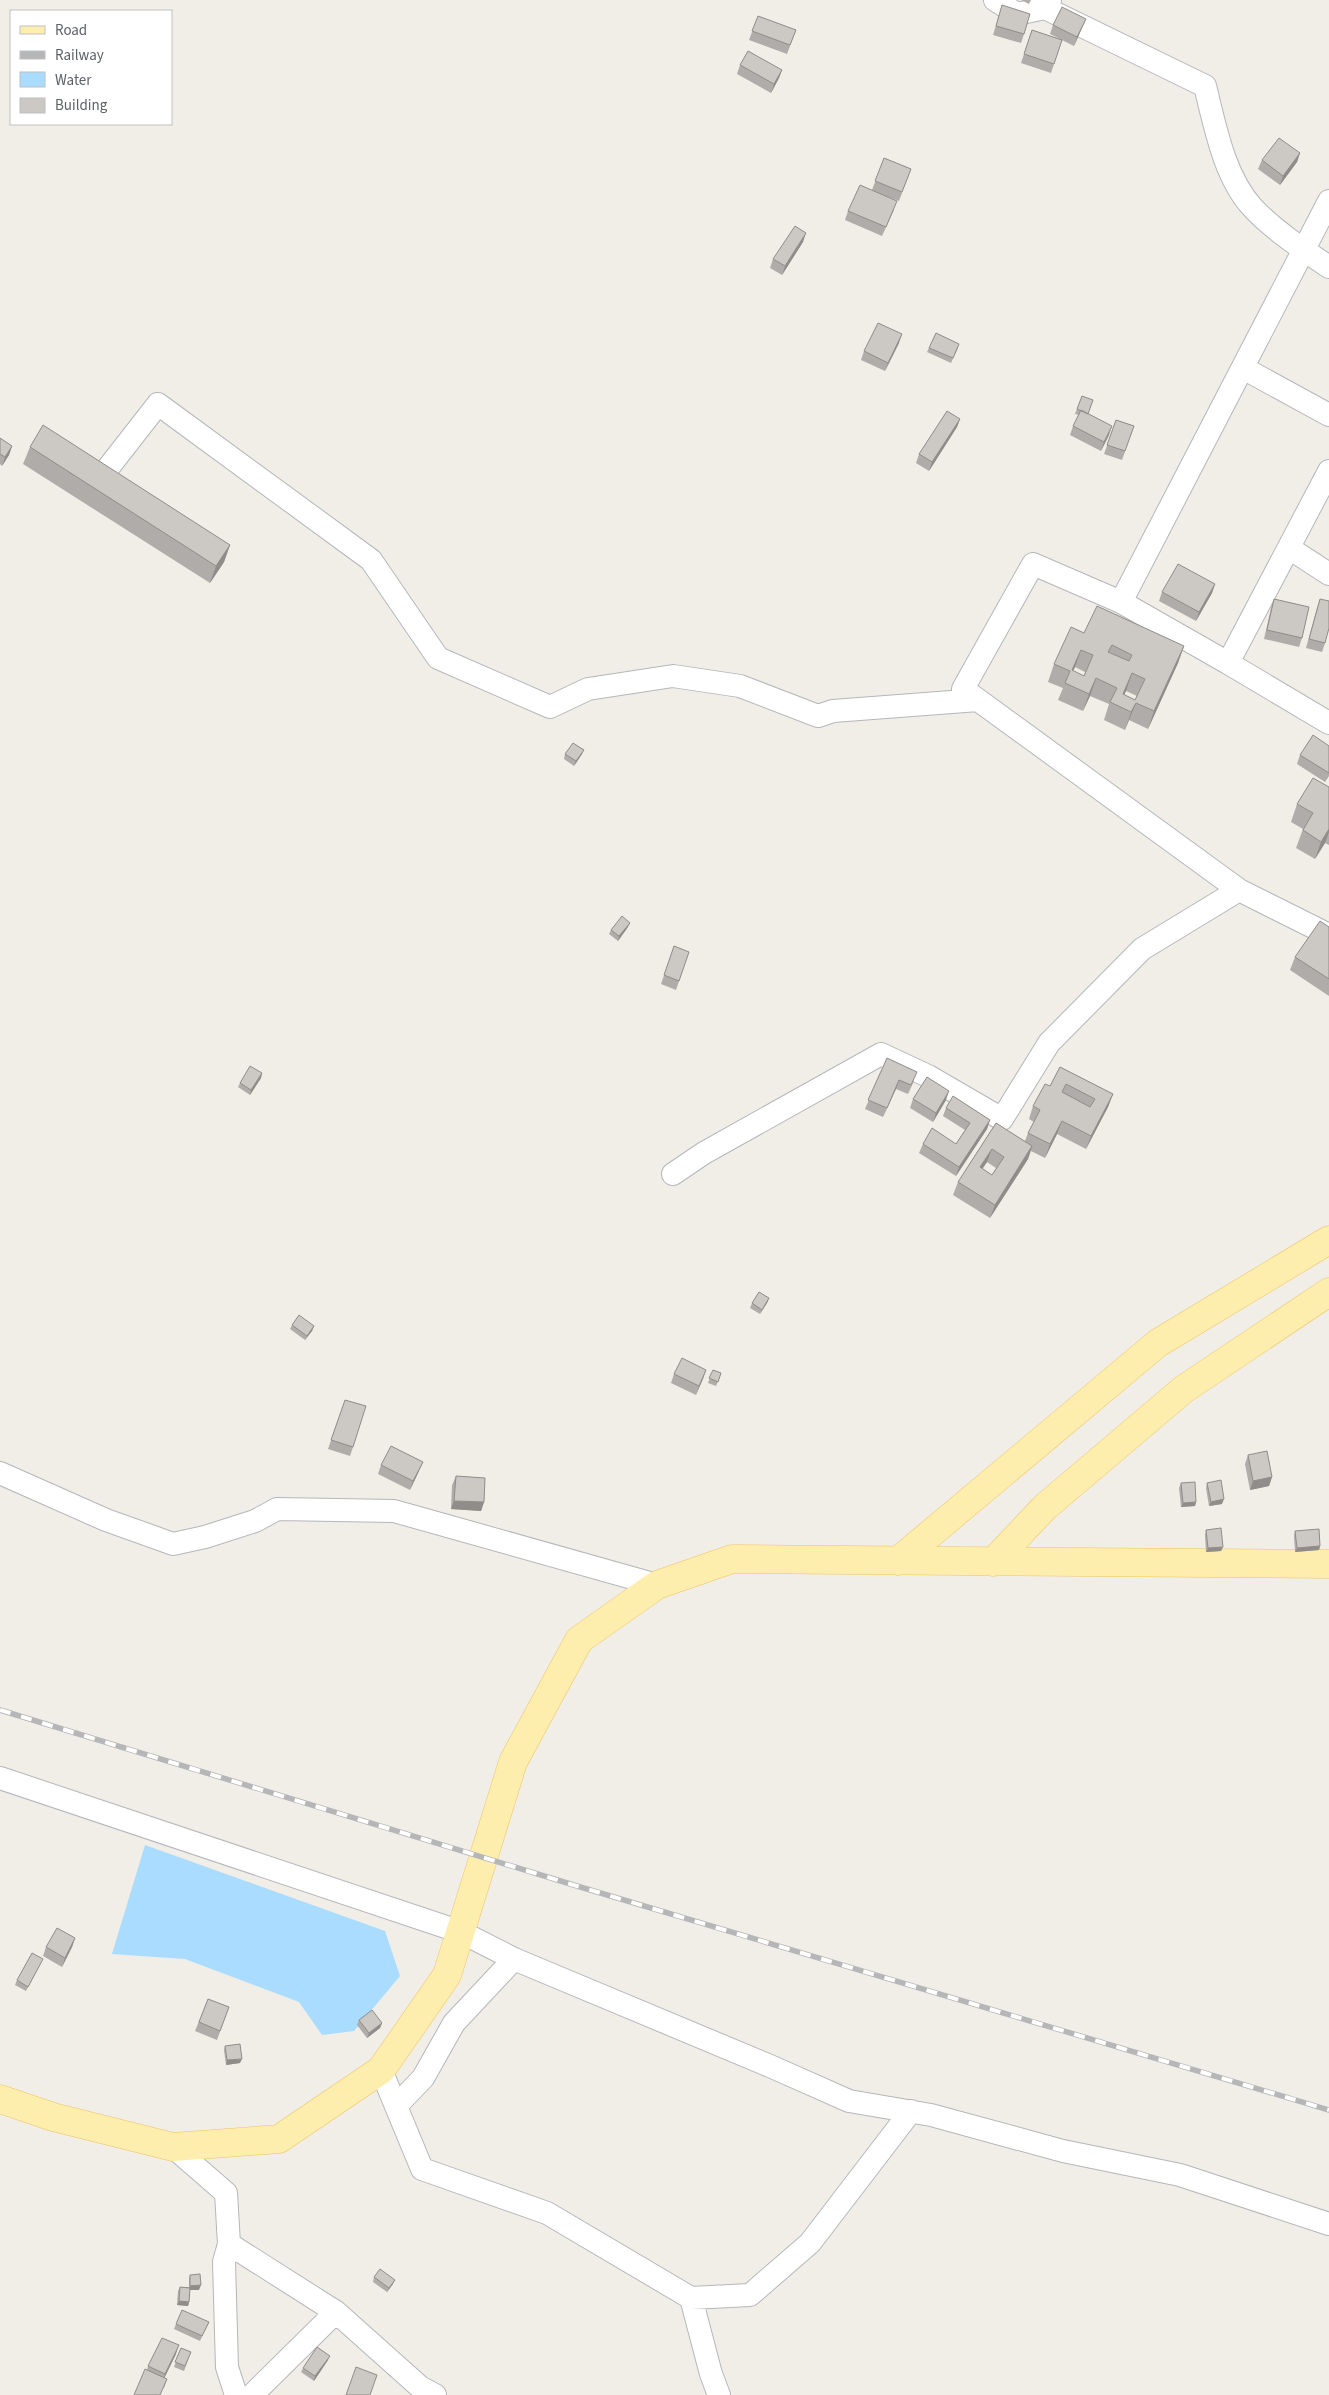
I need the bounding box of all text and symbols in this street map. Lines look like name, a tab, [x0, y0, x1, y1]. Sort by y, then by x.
legend	[10, 10, 172, 125]
text: Road	[55, 20, 87, 41]
text: Railway	[55, 45, 104, 66]
text: Water	[55, 70, 92, 91]
text: Building	[55, 95, 108, 116]

